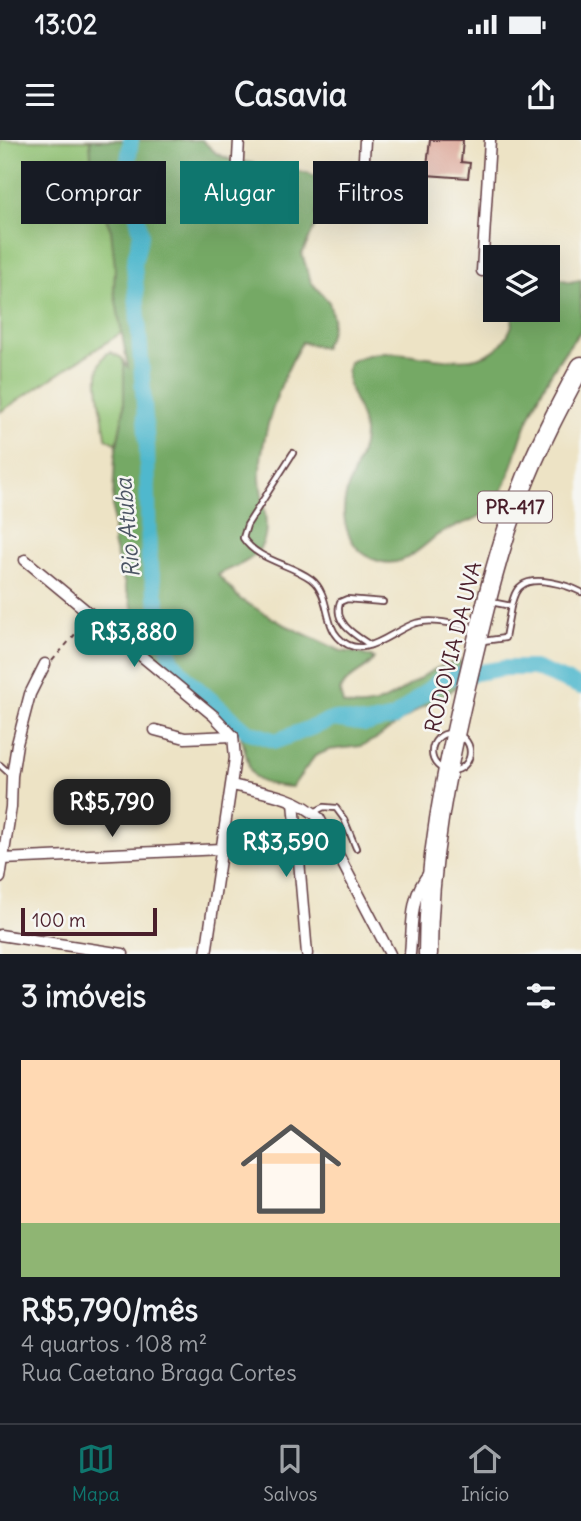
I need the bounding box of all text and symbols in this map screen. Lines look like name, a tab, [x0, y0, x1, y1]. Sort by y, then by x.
text: 13:02	[35, 8, 97, 41]
text: Casavia	[234, 74, 347, 115]
icon: menu	[21, 76, 59, 114]
icon: share	[522, 76, 560, 114]
chip: Comprar	[21, 161, 166, 224]
chip: Alugar	[180, 161, 299, 224]
chip: Filtros	[313, 161, 428, 224]
map controls	[483, 245, 560, 322]
button: layers	[483, 245, 560, 322]
water label: Rio Atuba	[108, 475, 146, 579]
road number: PR-417	[478, 492, 552, 522]
street label: RODOVIA DA UVA	[419, 559, 487, 735]
pin: R$3,880	[69, 610, 199, 669]
text: R$3,880	[91, 617, 177, 646]
pin: R$5,790	[47, 780, 177, 839]
text: R$5,790	[69, 787, 155, 816]
pin: R$3,590	[221, 820, 351, 879]
text: R$3,590	[243, 827, 329, 856]
scale bar	[21, 905, 158, 937]
text: 100 m	[32, 908, 86, 932]
text: 3 imóveis	[21, 977, 146, 1015]
icon: filters	[522, 977, 560, 1015]
icon: home	[228, 1106, 354, 1232]
text: R$5,790/mês	[21, 1291, 198, 1329]
text: 4 quartos · 108 m²	[21, 1329, 207, 1358]
text: Rua Caetano Braga Cortes	[21, 1358, 297, 1387]
tab: Mapa	[72, 1440, 120, 1506]
tab: Salvos	[263, 1440, 317, 1506]
tab: Início	[461, 1440, 509, 1506]

